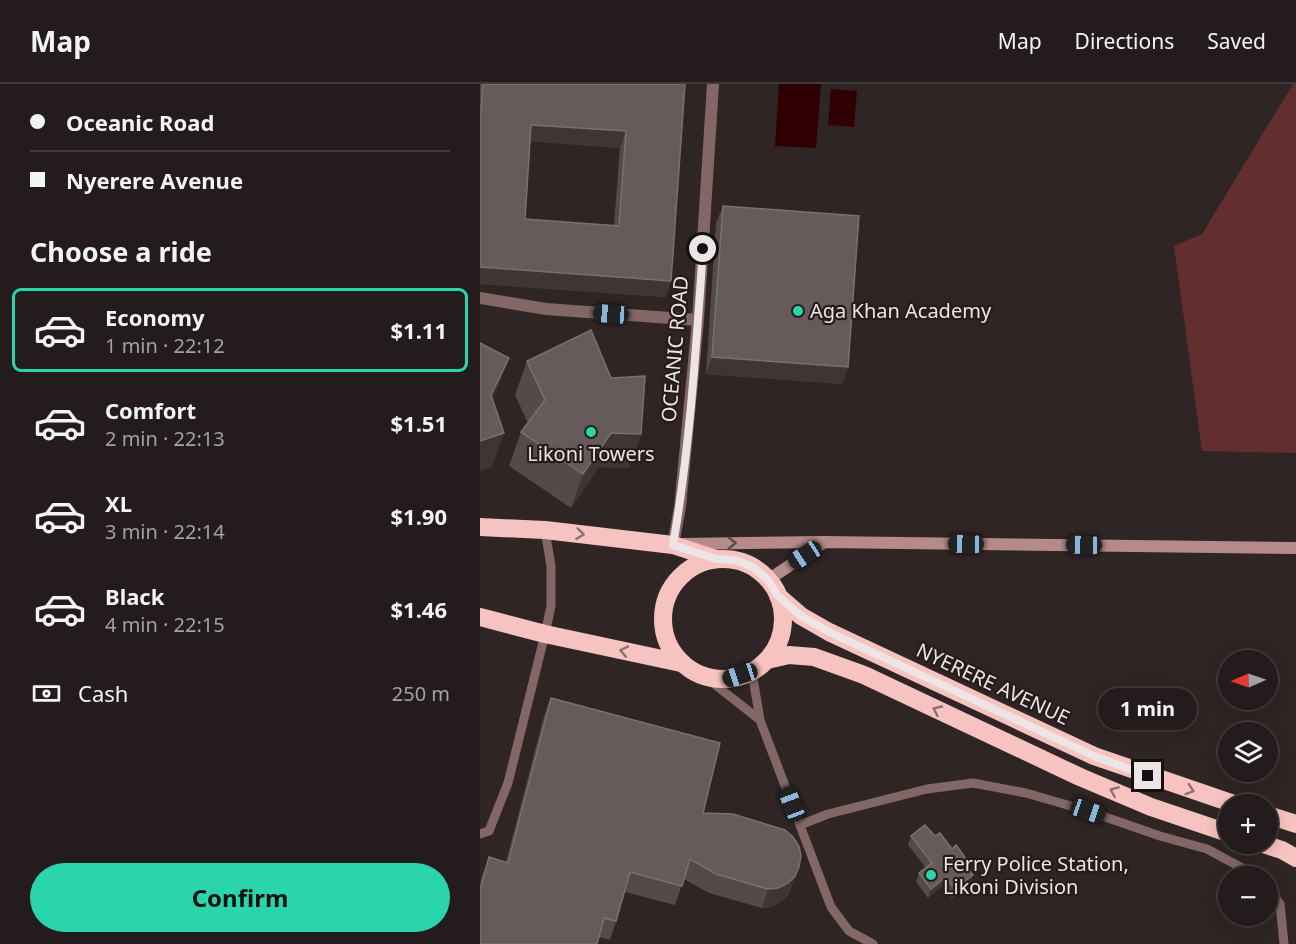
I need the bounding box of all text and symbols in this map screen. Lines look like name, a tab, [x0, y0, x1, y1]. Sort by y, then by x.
text: Map	[30, 22, 91, 60]
text: Map	[998, 27, 1042, 55]
text: Directions	[1075, 27, 1174, 55]
text: Saved	[1207, 27, 1266, 55]
text: Oceanic Road	[66, 107, 214, 137]
text: Nyerere Avenue	[66, 165, 243, 195]
text: Choose a ride	[30, 233, 212, 270]
route start	[689, 235, 716, 262]
street label: OCEANIC ROAD	[655, 275, 694, 423]
place label: Aga Khan Academy	[810, 297, 992, 324]
text: Economy	[105, 302, 204, 332]
icon: car	[33, 303, 87, 357]
car	[592, 304, 630, 324]
marker: Aga Khan Academy	[791, 304, 805, 318]
text: $1.11	[390, 315, 447, 345]
text: 1 min · 22:12	[105, 332, 225, 359]
text: Comfort	[105, 395, 196, 425]
icon: car	[33, 396, 87, 450]
text: $1.51	[390, 408, 447, 438]
text: 2 min · 22:13	[105, 425, 225, 452]
marker: Likoni Towers	[584, 425, 598, 439]
place label: Likoni Towers	[527, 440, 655, 467]
text: XL	[105, 488, 132, 518]
icon: car	[33, 489, 87, 543]
text: $1.90	[390, 501, 447, 531]
text: 3 min · 22:14	[105, 518, 225, 545]
one-way arrow	[576, 527, 585, 540]
car	[948, 535, 984, 553]
car	[1066, 536, 1102, 554]
one-way arrow	[727, 537, 736, 549]
car	[785, 538, 825, 572]
text: Black	[105, 581, 164, 611]
icon: car	[33, 582, 87, 636]
text: $1.46	[390, 594, 447, 624]
text: 4 min · 22:15	[105, 611, 225, 638]
street label: NYERERE AVENUE	[912, 636, 1074, 731]
one-way arrow	[619, 645, 629, 658]
north arrow	[1218, 650, 1278, 710]
map controls	[1218, 650, 1278, 926]
car	[720, 661, 760, 689]
icon: cash	[30, 677, 63, 710]
text: Cash	[78, 678, 128, 708]
text: 250 m	[392, 680, 450, 707]
callout: 1 min	[1098, 689, 1198, 731]
text: 1 min	[1120, 695, 1175, 722]
one-way arrow	[933, 705, 944, 717]
button: layers	[1218, 722, 1278, 782]
route end	[1134, 762, 1161, 789]
one-way arrow	[1184, 783, 1195, 795]
car	[777, 784, 807, 824]
one-way arrow	[1110, 787, 1121, 799]
button: +	[1218, 794, 1278, 854]
car	[1068, 797, 1108, 825]
place label: Ferry Police Station, Likoni Division	[943, 850, 1129, 900]
button: Confirm	[30, 863, 450, 932]
button: −	[1218, 866, 1278, 926]
marker: Ferry Police Station, Likoni Division	[924, 868, 938, 882]

